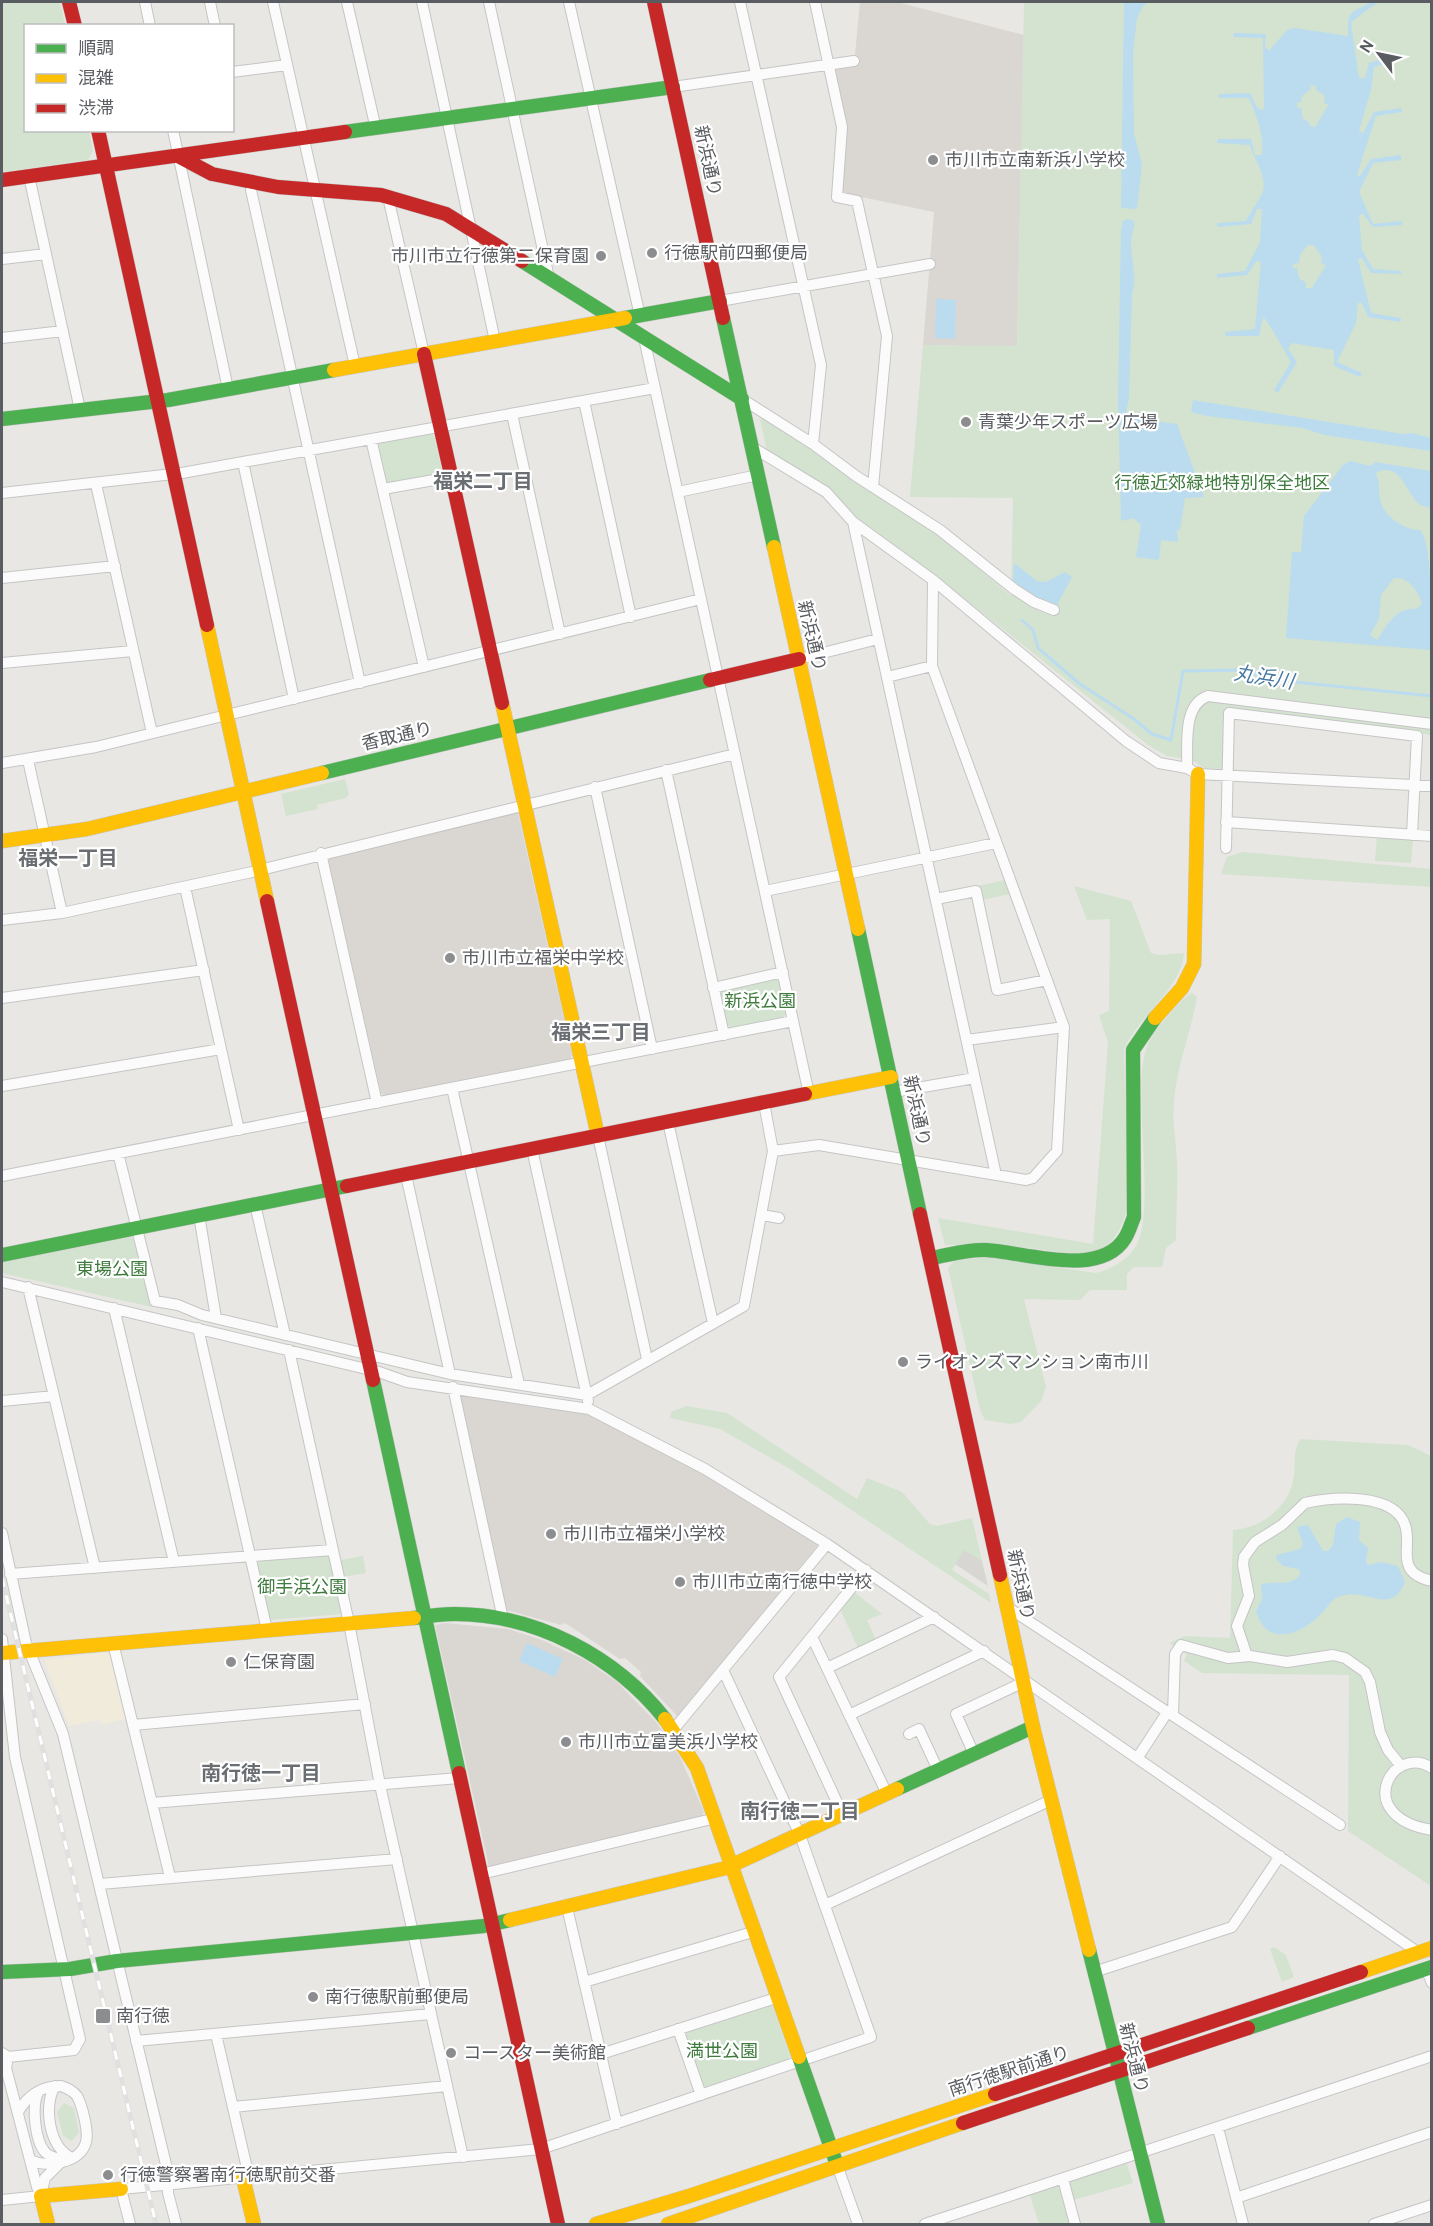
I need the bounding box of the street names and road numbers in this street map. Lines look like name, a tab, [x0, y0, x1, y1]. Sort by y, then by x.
street label: 新浜通り	[690, 123, 726, 199]
street label: 新浜通り	[793, 598, 831, 674]
street label: 香取通り	[359, 717, 435, 755]
street label: 新浜通り	[899, 1073, 935, 1149]
street label: 新浜通り	[1003, 1547, 1039, 1623]
street label: 新浜通り	[1115, 2020, 1153, 2096]
street label: 南行徳駅前通り	[946, 2041, 1072, 2101]

